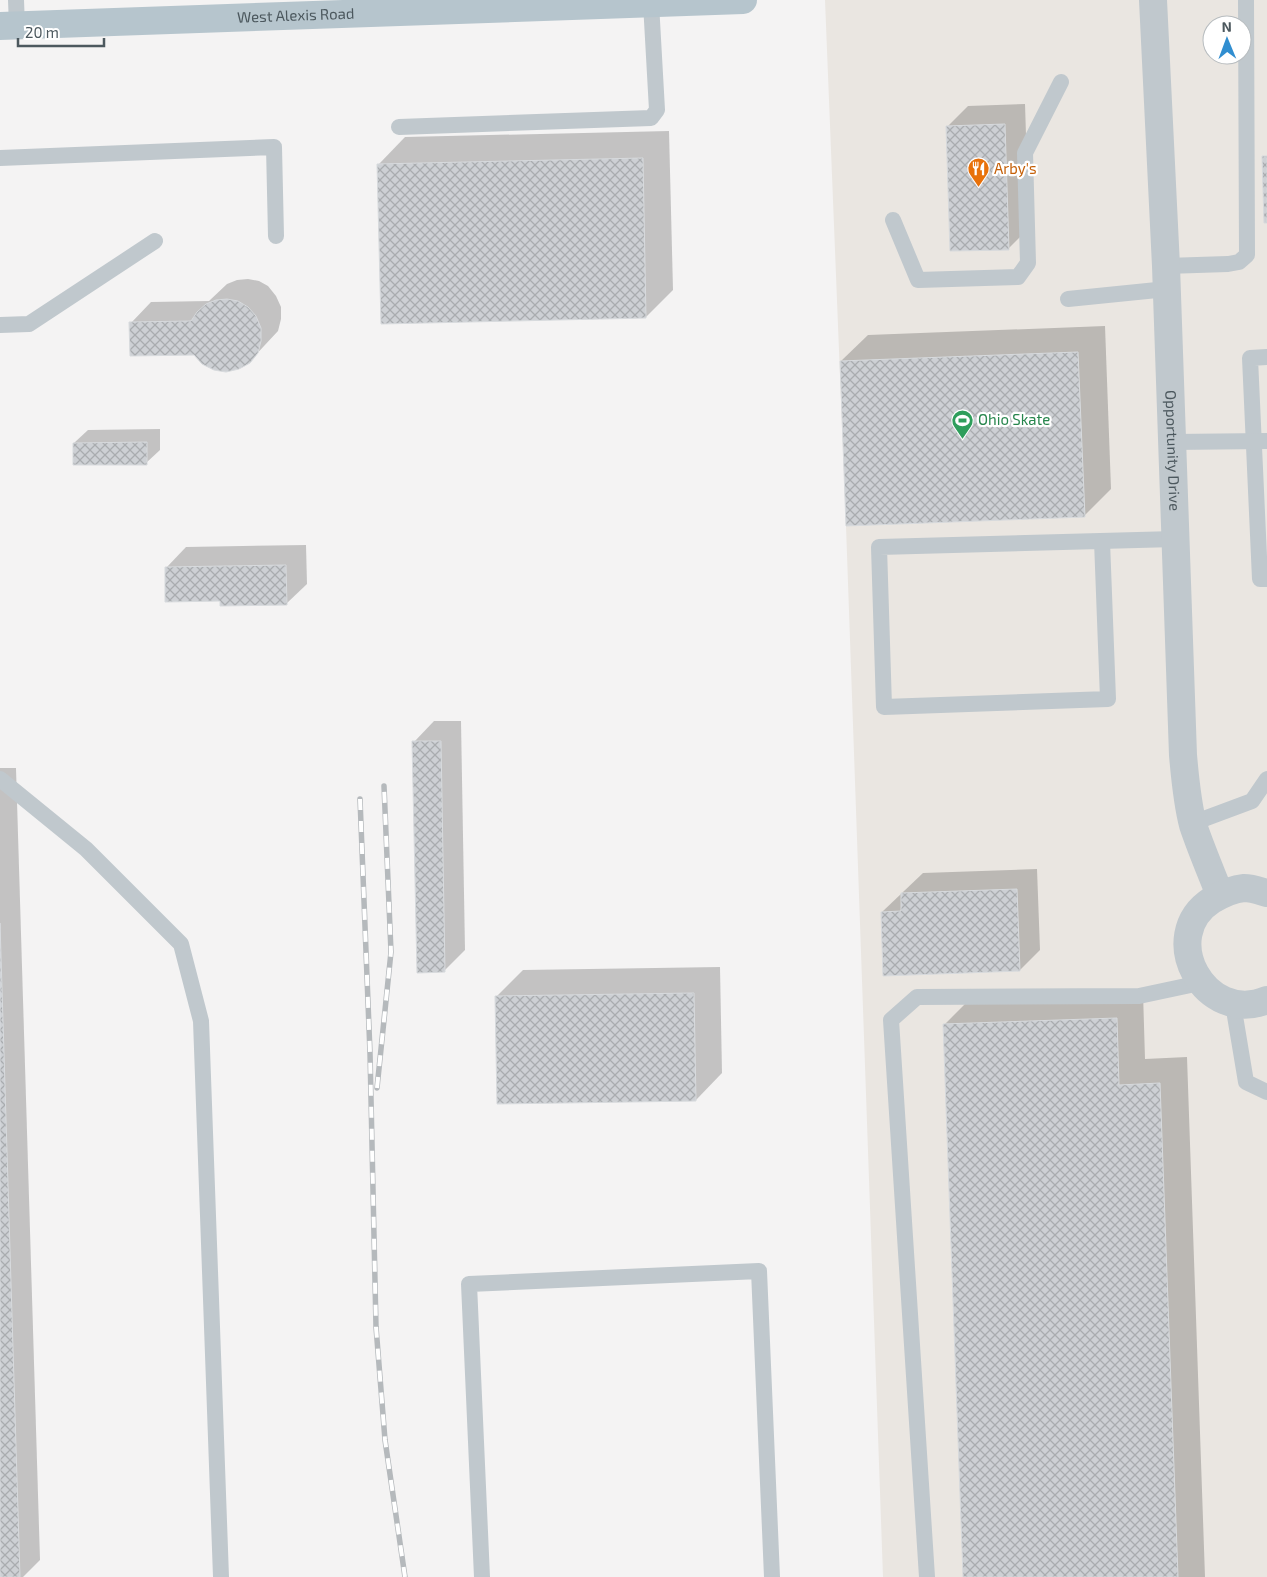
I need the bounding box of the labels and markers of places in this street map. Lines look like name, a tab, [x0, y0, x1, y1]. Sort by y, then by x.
restaurant icon: Arby's	[966, 157, 990, 188]
place label: Arby's	[994, 159, 1037, 177]
sports icon: Ohio Skate	[950, 408, 974, 439]
place label: Ohio Skate	[978, 410, 1050, 428]

